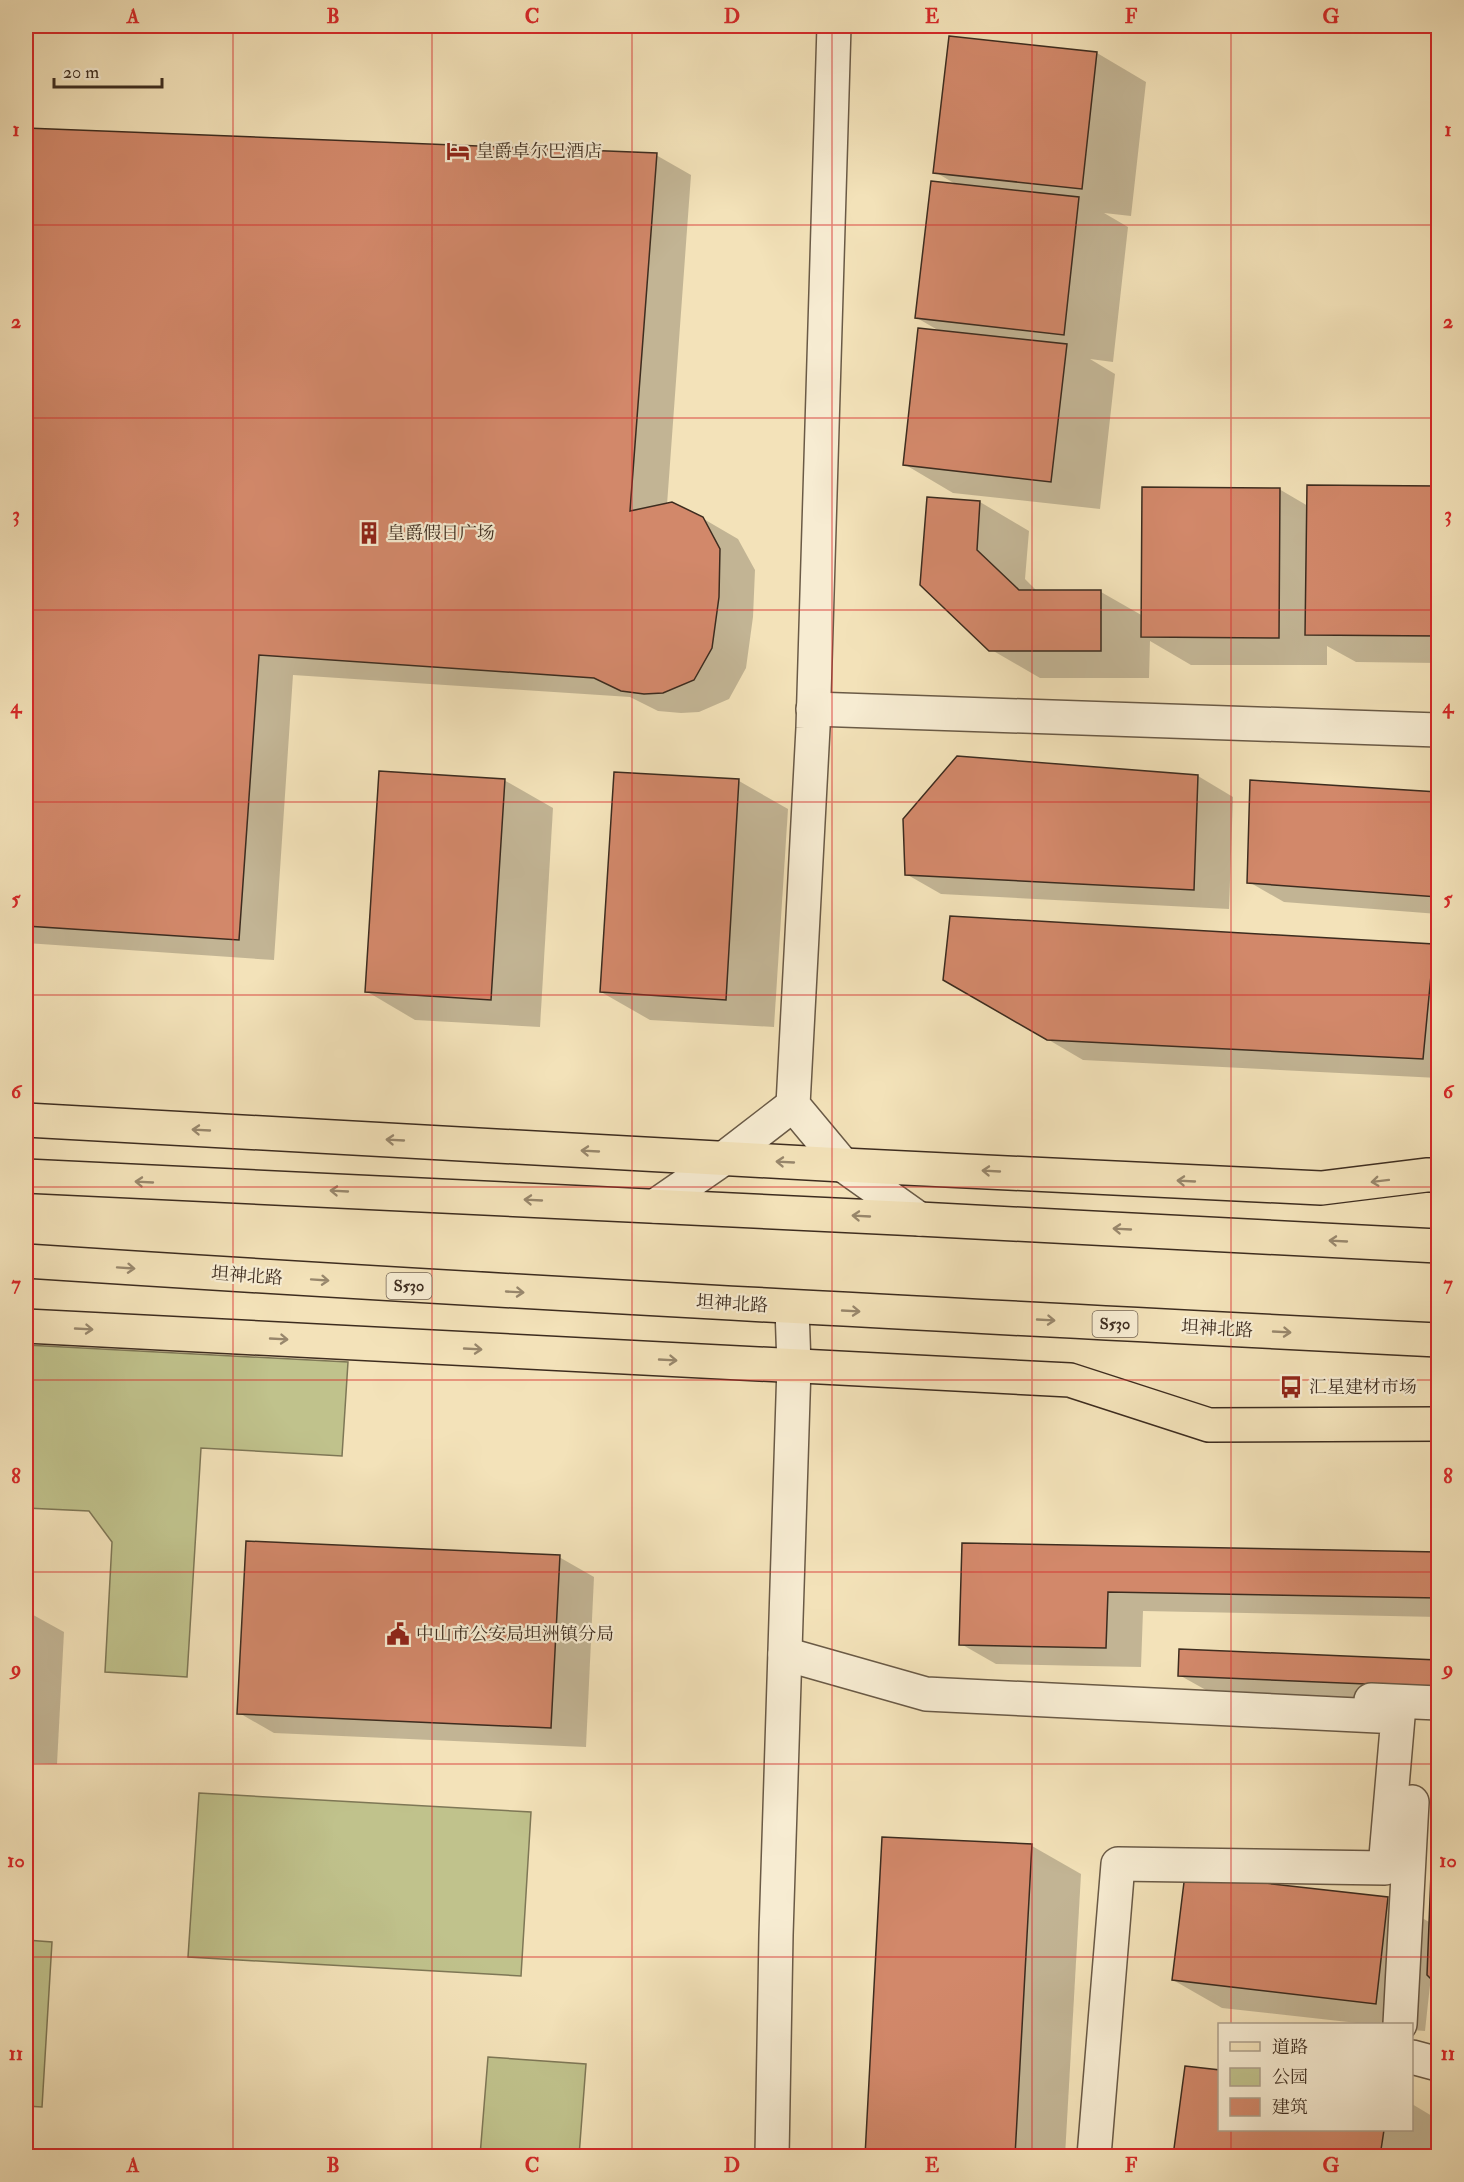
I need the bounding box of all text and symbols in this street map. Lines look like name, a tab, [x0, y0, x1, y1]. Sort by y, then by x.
text: A	[126, 4, 140, 29]
text: B	[326, 4, 340, 29]
text: C	[525, 4, 539, 29]
text: D	[724, 4, 740, 29]
text: E	[925, 4, 940, 29]
text: F	[1125, 4, 1138, 29]
text: G	[1323, 4, 1340, 29]
scale bar	[54, 51, 162, 89]
text: 20 m	[63, 61, 99, 84]
text: 1	[12, 117, 20, 142]
text: 1	[1444, 117, 1452, 142]
hotel icon: 皇爵卓尔巴酒店	[445, 138, 471, 164]
place label: 皇爵卓尔巴酒店	[476, 140, 602, 163]
text: 2	[11, 309, 21, 334]
text: 2	[1443, 309, 1453, 334]
text: 3	[12, 502, 20, 527]
text: 3	[1444, 502, 1452, 527]
building icon: 皇爵假日广场	[356, 520, 382, 546]
place label: 皇爵假日广场	[387, 522, 495, 545]
text: 4	[10, 694, 23, 719]
text: 4	[1442, 694, 1455, 719]
text: 5	[12, 886, 22, 911]
text: 5	[1444, 886, 1454, 911]
text: 6	[11, 1079, 23, 1104]
text: 6	[1443, 1079, 1455, 1104]
one-way arrow	[191, 1124, 211, 1135]
one-way arrow	[386, 1135, 406, 1146]
one-way arrow	[580, 1146, 600, 1157]
one-way arrow	[775, 1156, 795, 1167]
one-way arrow	[982, 1166, 1002, 1177]
one-way arrow	[1176, 1175, 1196, 1186]
one-way arrow	[1371, 1175, 1391, 1186]
one-way arrow	[134, 1177, 154, 1188]
one-way arrow	[329, 1186, 349, 1197]
one-way arrow	[524, 1195, 544, 1206]
one-way arrow	[851, 1210, 871, 1221]
one-way arrow	[1113, 1224, 1133, 1235]
one-way arrow	[1329, 1235, 1349, 1246]
one-way arrow	[115, 1262, 135, 1273]
street label: 坦神北路	[210, 1262, 284, 1290]
text: 7	[11, 1271, 21, 1296]
text: 7	[1443, 1271, 1453, 1296]
road number: S530	[386, 1273, 432, 1299]
one-way arrow	[310, 1275, 330, 1286]
one-way arrow	[505, 1286, 525, 1297]
street label: 坦神北路	[695, 1291, 769, 1317]
one-way arrow	[840, 1305, 860, 1316]
road number: S530	[1092, 1311, 1138, 1337]
one-way arrow	[1035, 1315, 1055, 1326]
street label: 坦神北路	[1180, 1316, 1254, 1342]
one-way arrow	[73, 1323, 93, 1334]
one-way arrow	[1272, 1327, 1292, 1338]
one-way arrow	[268, 1334, 288, 1345]
one-way arrow	[463, 1344, 483, 1355]
one-way arrow	[658, 1354, 678, 1365]
bus stop icon: 汇星建材市场	[1278, 1374, 1304, 1400]
place label: 汇星建材市场	[1309, 1376, 1417, 1399]
text: 8	[11, 1464, 21, 1489]
text: 8	[1443, 1464, 1453, 1489]
public building icon: 中山市公安局坦洲镇分局	[385, 1621, 411, 1647]
place label: 中山市公安局坦洲镇分局	[416, 1623, 614, 1646]
text: 9	[9, 1656, 21, 1681]
text: 9	[1441, 1656, 1453, 1681]
text: 10	[7, 1848, 25, 1873]
text: 10	[1439, 1848, 1457, 1873]
legend	[1218, 2023, 1413, 2131]
text: 道路	[1272, 2036, 1308, 2059]
text: 11	[9, 2041, 23, 2066]
text: 11	[1441, 2041, 1455, 2066]
text: 公园	[1272, 2066, 1308, 2089]
text: 建筑	[1272, 2096, 1308, 2119]
text: A	[126, 2153, 140, 2178]
text: B	[326, 2153, 340, 2178]
text: C	[525, 2153, 539, 2178]
text: D	[724, 2153, 740, 2178]
text: E	[925, 2153, 940, 2178]
text: F	[1125, 2153, 1138, 2178]
text: G	[1323, 2153, 1340, 2178]

